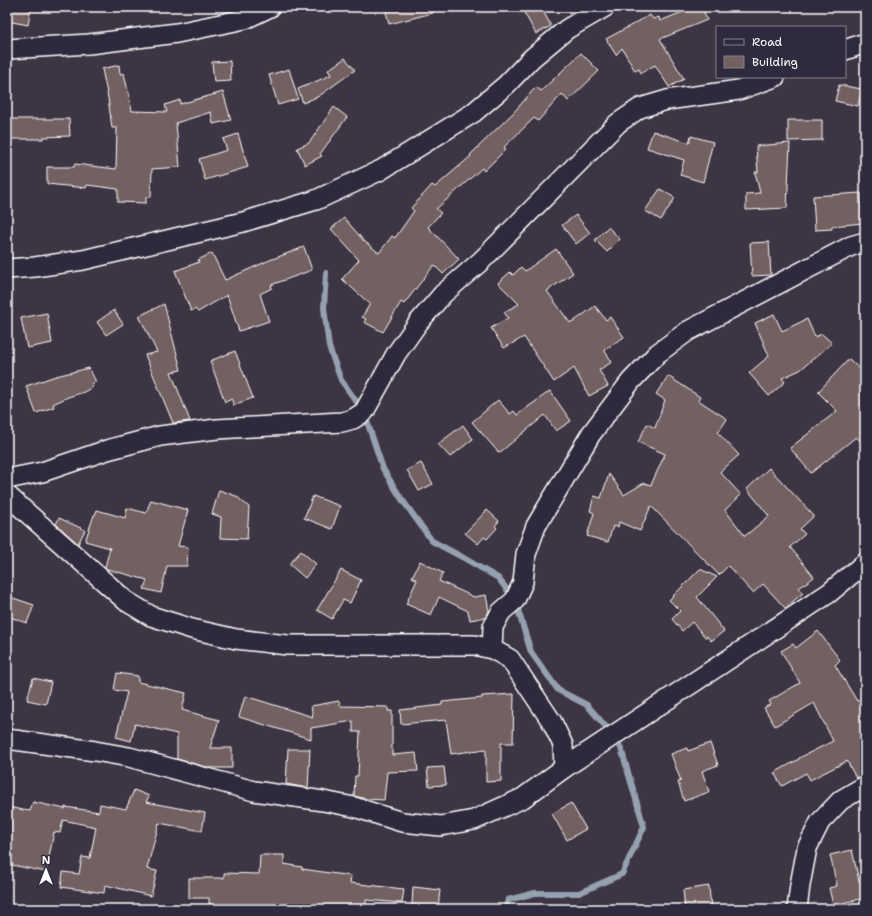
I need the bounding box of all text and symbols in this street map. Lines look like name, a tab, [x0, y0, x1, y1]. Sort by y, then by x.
legend	[716, 26, 846, 78]
text: Road	[752, 34, 783, 50]
text: Building	[752, 54, 798, 70]
north arrow	[26, 850, 66, 890]
text: N	[42, 853, 51, 868]

